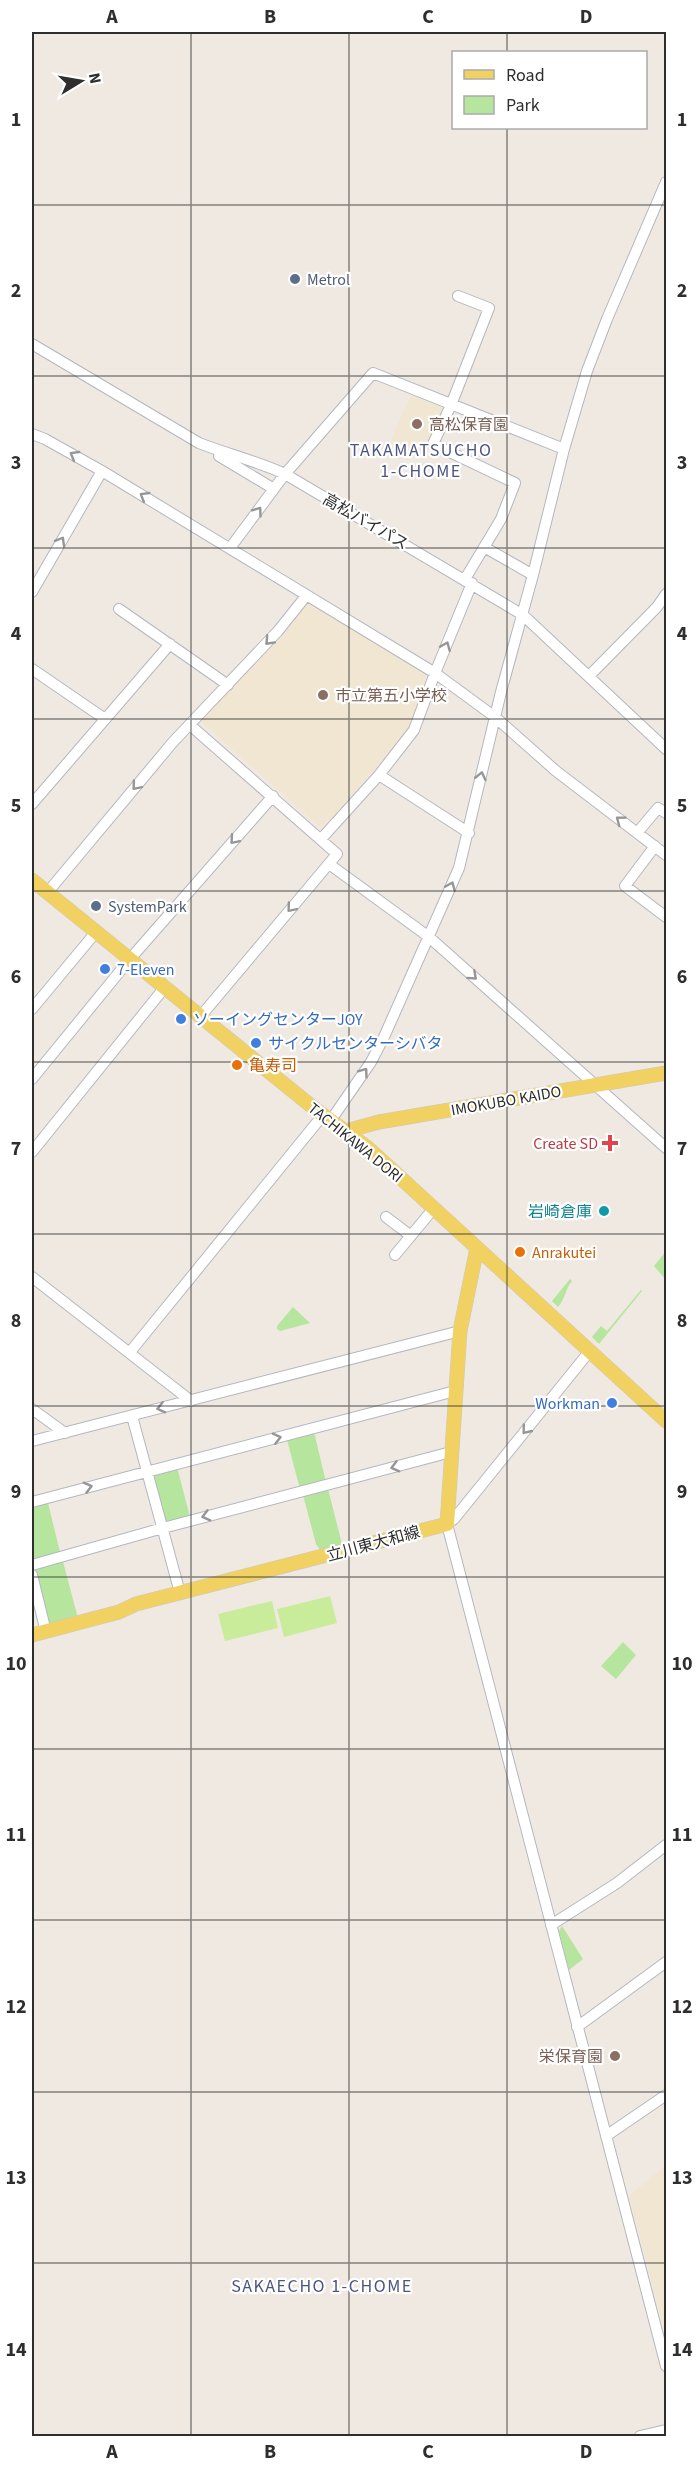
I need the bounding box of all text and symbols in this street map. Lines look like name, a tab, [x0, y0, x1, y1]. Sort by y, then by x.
text: A	[105, 3, 118, 31]
text: B	[264, 3, 276, 31]
text: C	[422, 3, 434, 31]
text: D	[580, 3, 592, 31]
north arrow	[51, 51, 111, 111]
legend	[452, 51, 647, 129]
text: Road	[506, 63, 545, 88]
text: N	[83, 71, 107, 86]
text: Park	[506, 93, 540, 118]
text: 1	[11, 106, 21, 134]
text: 1	[677, 106, 687, 134]
place label: Metrol	[307, 269, 350, 291]
marker: Metrol	[288, 272, 302, 286]
text: 2	[11, 277, 21, 305]
text: 2	[677, 277, 687, 305]
place label: 高松保育園	[429, 414, 509, 436]
marker: 高松保育園	[410, 417, 424, 431]
district label: TAKAMATSUCHO 1-CHOME	[350, 438, 492, 484]
text: 3	[11, 449, 21, 477]
text: 3	[677, 449, 687, 477]
one-way arrow	[69, 451, 80, 462]
street label: 高松バイパス	[319, 488, 412, 555]
one-way arrow	[140, 492, 150, 504]
one-way arrow	[251, 507, 262, 518]
one-way arrow	[54, 537, 65, 547]
text: 4	[11, 620, 22, 648]
text: 4	[677, 620, 688, 648]
one-way arrow	[265, 635, 276, 645]
one-way arrow	[439, 641, 451, 652]
place label: 市立第五小学校	[335, 685, 447, 707]
marker: 市立第五小学校	[316, 688, 330, 702]
one-way arrow	[474, 771, 487, 781]
one-way arrow	[132, 779, 143, 790]
text: 5	[11, 792, 21, 820]
text: 5	[677, 792, 687, 820]
one-way arrow	[616, 816, 627, 827]
one-way arrow	[230, 833, 241, 844]
one-way arrow	[444, 881, 456, 892]
place label: SystemPark	[108, 896, 187, 918]
marker: SystemPark	[89, 899, 103, 913]
one-way arrow	[287, 901, 298, 912]
place label: 7-Eleven	[117, 959, 175, 981]
marker: 7-Eleven	[98, 962, 112, 976]
text: 6	[11, 963, 21, 991]
text: 6	[677, 963, 687, 991]
one-way arrow	[466, 969, 477, 980]
place label: ソーイングセンターJOY	[193, 1009, 363, 1031]
marker: ソーイングセンターJOY	[174, 1012, 188, 1026]
place label: サイクルセンターシバタ	[268, 1033, 442, 1055]
marker: サイクルセンターシバタ	[249, 1036, 263, 1050]
place label: 亀寿司	[249, 1055, 297, 1077]
marker: 亀寿司	[230, 1058, 244, 1072]
one-way arrow	[357, 1068, 368, 1079]
street label: IMOKUBO KAIDO	[449, 1080, 563, 1122]
street label: TACHIKAWA DORI	[303, 1098, 407, 1188]
place label: Create SD	[533, 1133, 598, 1155]
text: 7	[11, 1135, 21, 1163]
text: 7	[677, 1135, 687, 1163]
marker: Create SD	[603, 1136, 617, 1150]
place label: 岩崎倉庫	[528, 1201, 592, 1223]
marker: 岩崎倉庫	[597, 1204, 611, 1218]
place label: Anrakutei	[532, 1242, 596, 1264]
marker: Anrakutei	[513, 1245, 527, 1259]
text: 8	[11, 1307, 21, 1335]
text: 8	[677, 1307, 687, 1335]
place label: Workman	[535, 1393, 600, 1415]
marker: Workman	[605, 1396, 619, 1410]
one-way arrow	[157, 1401, 167, 1414]
one-way arrow	[523, 1423, 534, 1434]
one-way arrow	[272, 1433, 282, 1446]
one-way arrow	[390, 1460, 400, 1473]
text: 9	[11, 1478, 21, 1506]
text: 9	[677, 1478, 687, 1506]
one-way arrow	[83, 1482, 93, 1495]
one-way arrow	[201, 1509, 211, 1522]
street label: 立川東大和線	[324, 1521, 422, 1567]
text: 10	[5, 1650, 27, 1678]
text: 10	[671, 1650, 693, 1678]
text: 11	[5, 1821, 27, 1849]
text: 11	[671, 1821, 693, 1849]
text: 12	[5, 1993, 27, 2021]
text: 12	[671, 1993, 693, 2021]
place label: 栄保育園	[539, 2046, 603, 2068]
marker: 栄保育園	[608, 2049, 622, 2063]
text: 13	[5, 2164, 27, 2192]
text: 13	[671, 2164, 693, 2192]
district label: SAKAECHO 1-CHOME	[231, 2274, 413, 2299]
text: 14	[5, 2336, 27, 2364]
text: 14	[671, 2336, 693, 2364]
text: A	[105, 2438, 118, 2466]
text: B	[264, 2438, 276, 2466]
text: C	[422, 2438, 434, 2466]
text: D	[580, 2438, 592, 2466]

